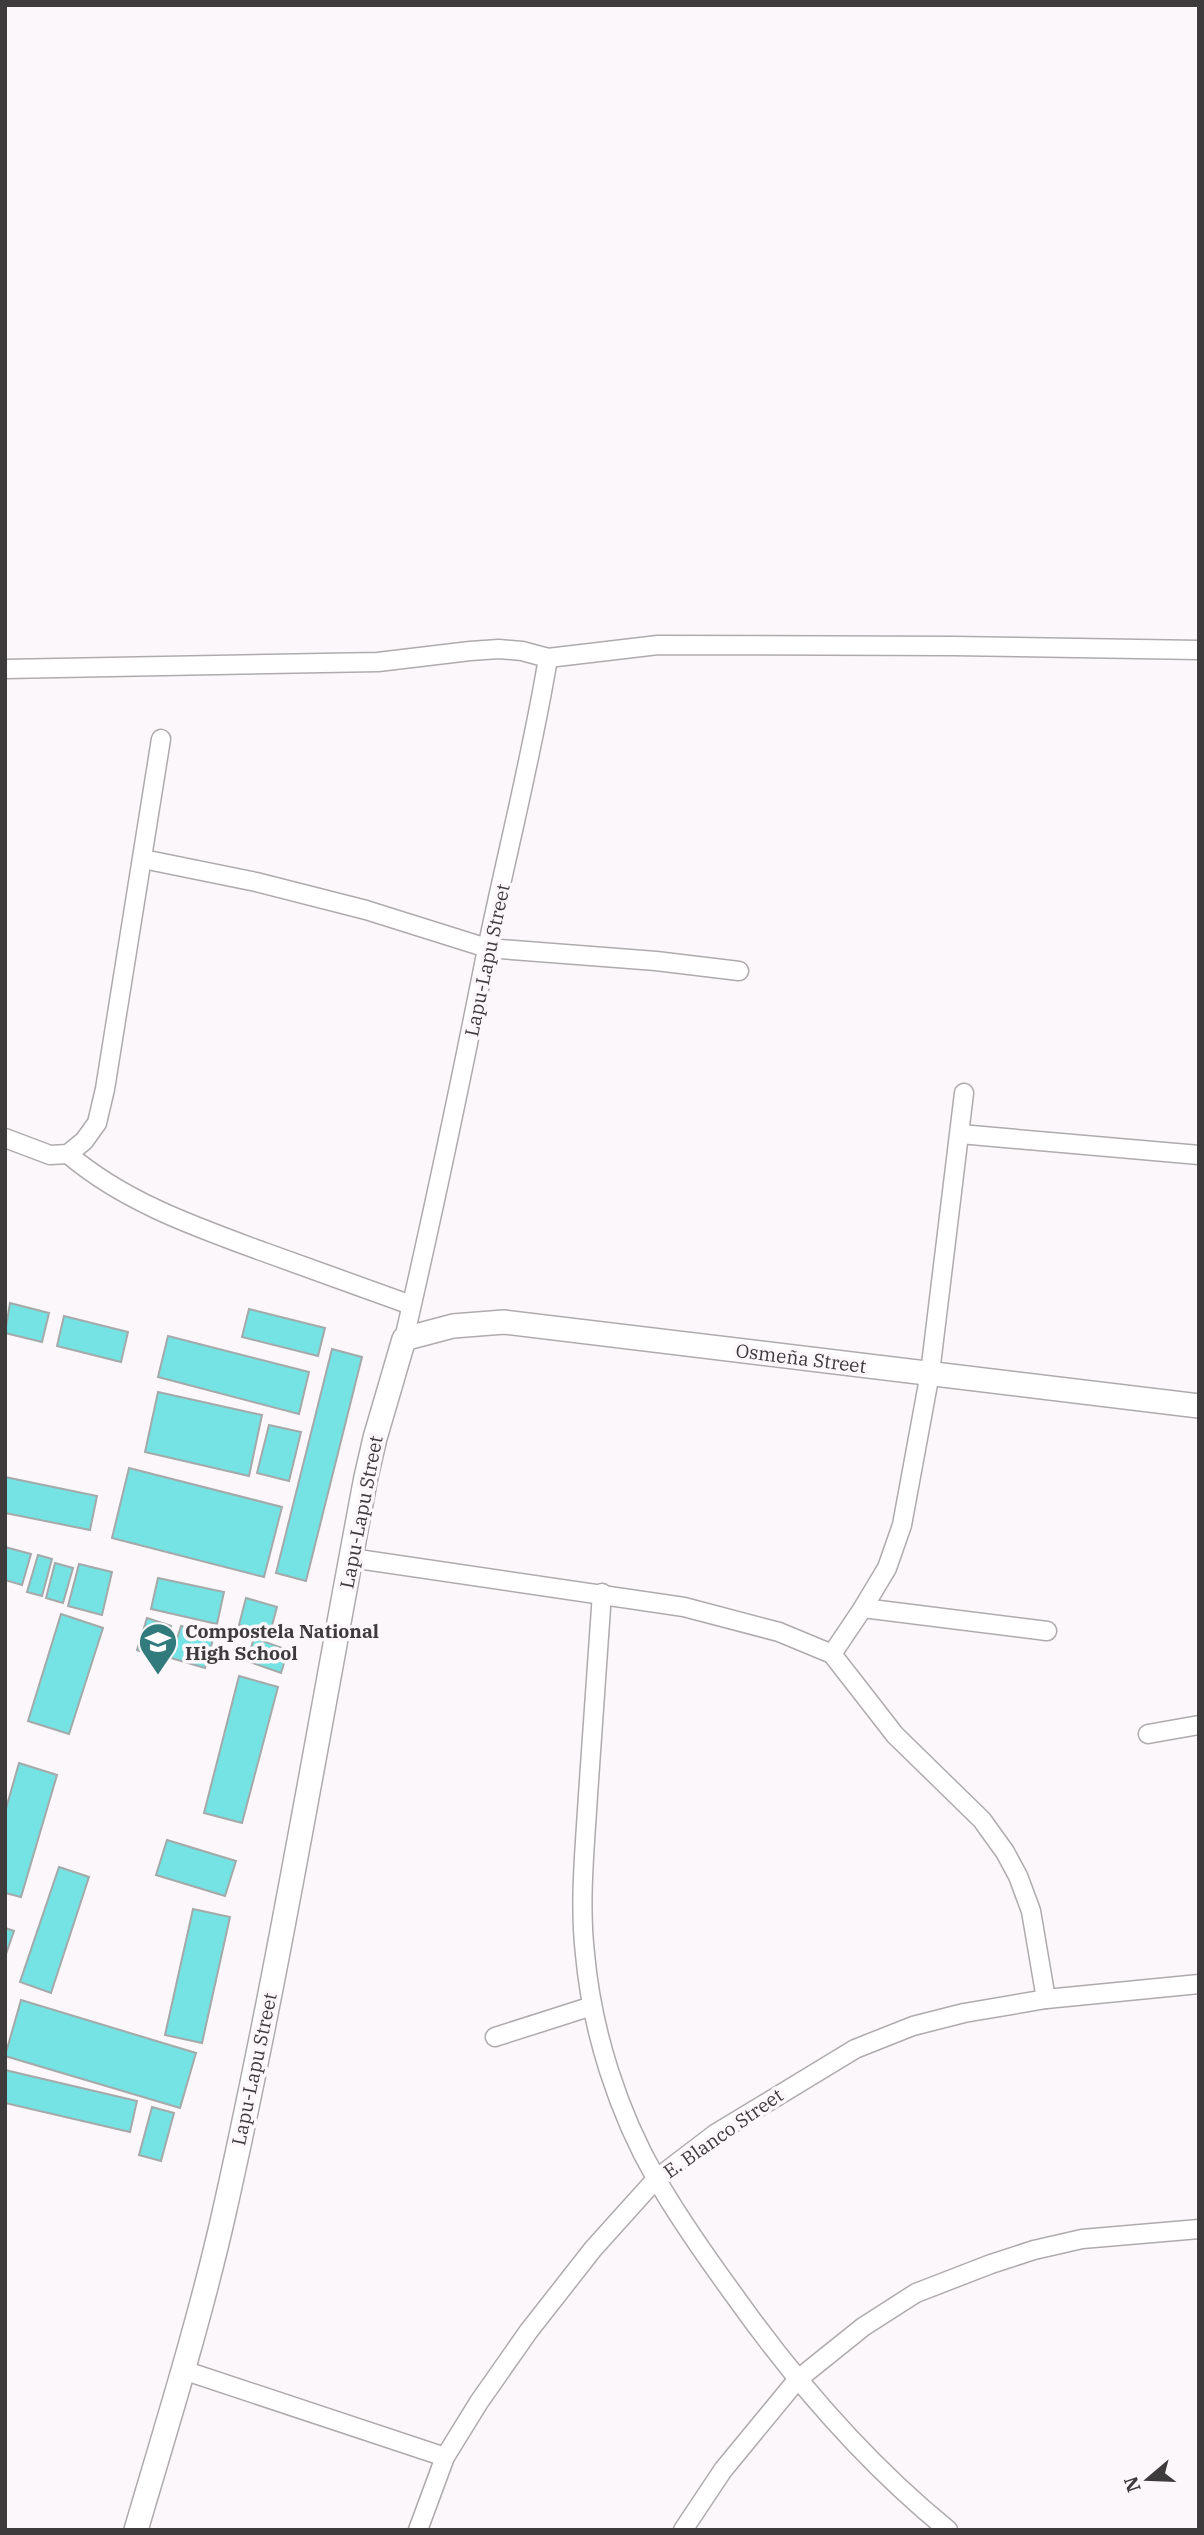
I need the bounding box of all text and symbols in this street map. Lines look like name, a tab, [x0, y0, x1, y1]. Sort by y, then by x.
street label: Lapu-Lapu Street	[459, 881, 515, 1038]
street label: Osmeña Street	[734, 1338, 868, 1378]
street label: Lapu-Lapu Street	[334, 1433, 388, 1591]
place label: Compostela National High School	[185, 1619, 379, 1665]
school or university icon: Compostela National High School	[137, 1621, 179, 1676]
street label: Lapu-Lapu Street	[226, 1990, 282, 2147]
street label: E. Blanco Street	[658, 2083, 788, 2183]
north arrow	[1113, 2444, 1183, 2514]
text: N	[1118, 2474, 1146, 2496]

